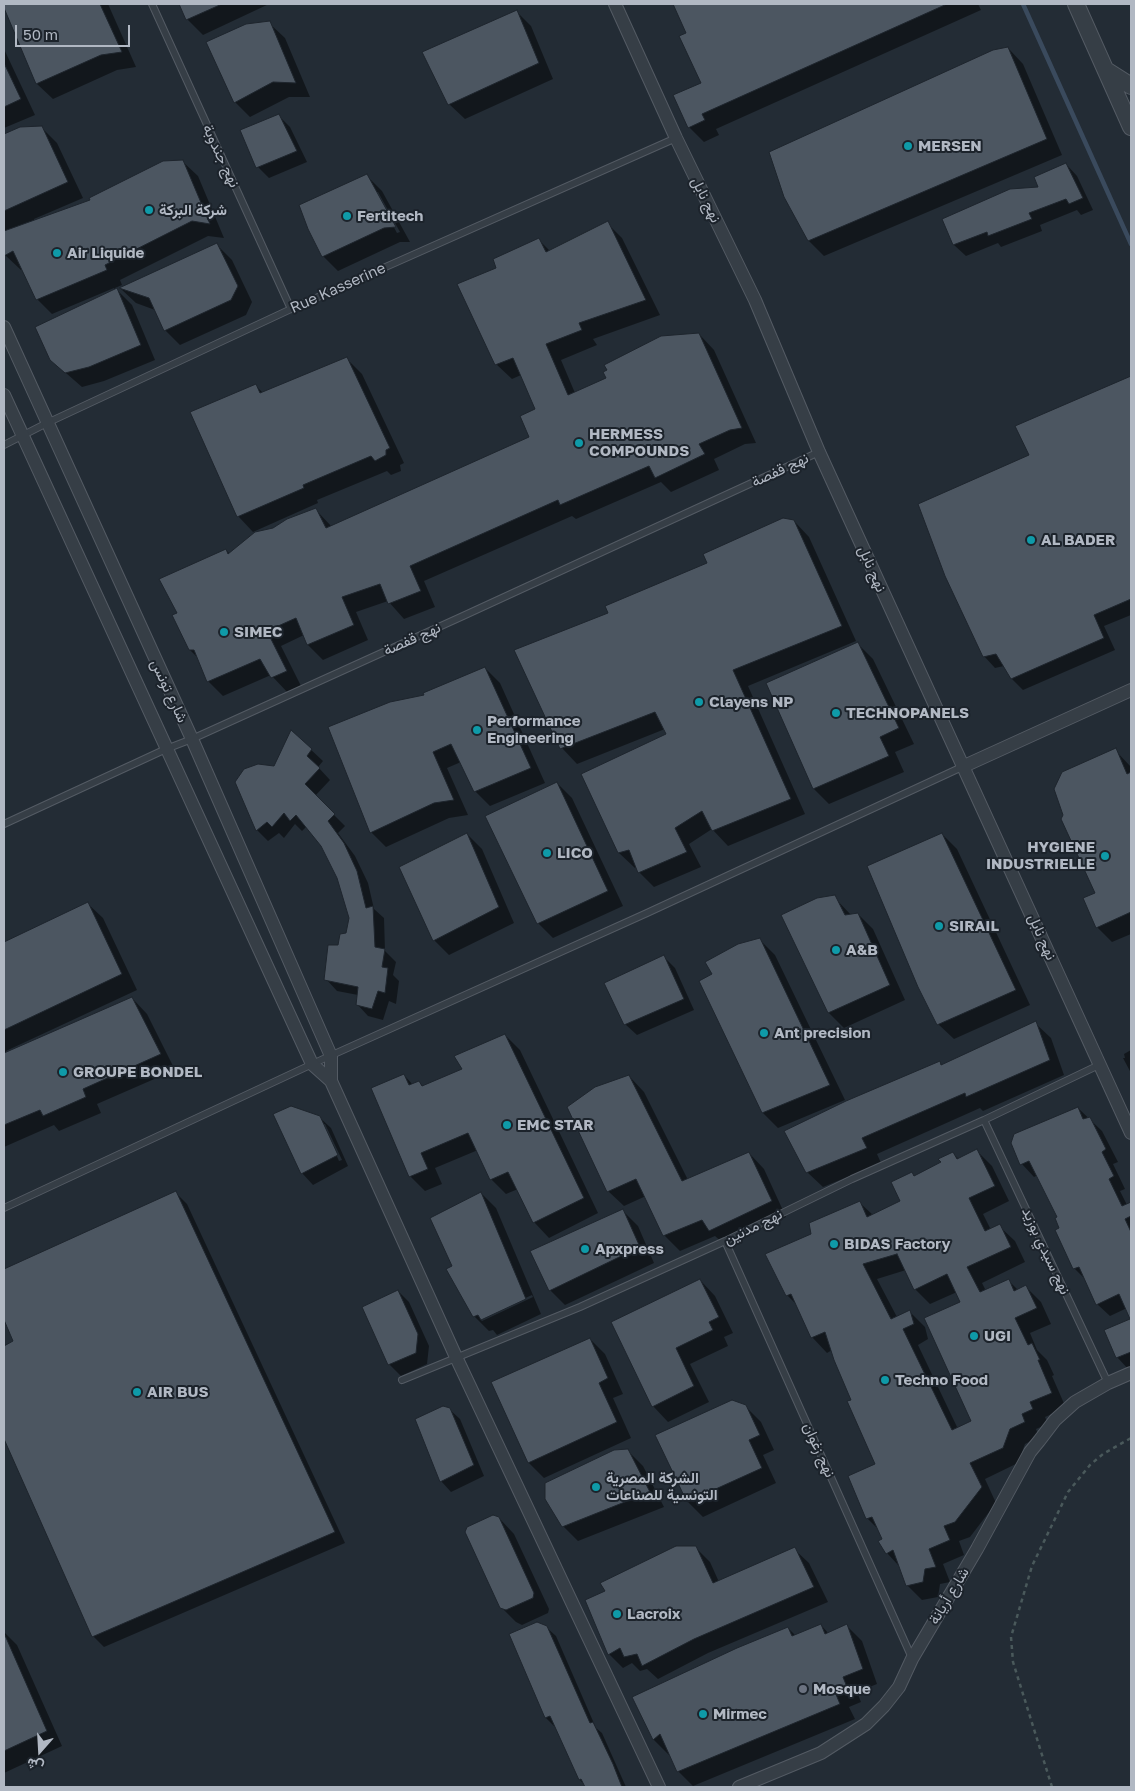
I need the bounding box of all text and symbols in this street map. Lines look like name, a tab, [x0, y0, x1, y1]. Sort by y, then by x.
scale bar	[18, 15, 132, 47]
text: 50 m	[23, 25, 58, 43]
street label: نهج جندوبة	[199, 121, 243, 191]
place label: MERSEN	[918, 137, 982, 155]
marker: MERSEN	[902, 140, 914, 152]
street label: نهج نابل	[687, 174, 725, 226]
place label: شركة البركة	[159, 201, 227, 219]
marker: شركة البركة	[143, 204, 155, 216]
place label: Fertitech	[357, 207, 423, 225]
marker: Fertitech	[341, 210, 353, 222]
place label: Air Liquide	[67, 244, 144, 262]
marker: Air Liquide	[51, 247, 63, 259]
street label: Rue Kasserine	[288, 259, 388, 317]
place label: HERMESS COMPOUNDS	[589, 425, 689, 460]
marker: HERMESS COMPOUNDS	[573, 437, 585, 449]
street label: نهج قفصة	[749, 449, 811, 491]
place label: AL BADER	[1041, 531, 1115, 549]
marker: AL BADER	[1025, 534, 1037, 546]
street label: نهج نابل	[854, 543, 890, 595]
street label: نهج قفصة	[381, 618, 443, 660]
place label: SIMEC	[234, 623, 282, 641]
marker: SIMEC	[218, 626, 230, 638]
street label: شارع تونس	[146, 656, 192, 726]
place label: Clayens NP	[709, 693, 793, 711]
marker: Clayens NP	[693, 696, 705, 708]
place label: TECHNOPANELS	[846, 704, 969, 722]
marker: TECHNOPANELS	[830, 707, 842, 719]
place label: Performance Engineering	[487, 712, 581, 747]
marker: Performance Engineering	[471, 724, 483, 736]
place label: HYGIENE INDUSTRIELLE	[986, 838, 1095, 873]
place label: LICO	[557, 844, 593, 862]
marker: LICO	[541, 847, 553, 859]
marker: HYGIENE INDUSTRIELLE	[1099, 850, 1111, 862]
street label: نهج نابل	[1024, 911, 1060, 963]
place label: SIRAIL	[949, 917, 999, 935]
marker: SIRAIL	[933, 920, 945, 932]
place label: A&B	[846, 941, 878, 959]
marker: A&B	[830, 944, 842, 956]
place label: Ant precision	[774, 1024, 870, 1042]
marker: Ant precision	[758, 1027, 770, 1039]
place label: GROUPE BONDEL	[73, 1063, 202, 1081]
marker: GROUPE BONDEL	[57, 1066, 69, 1078]
place label: EMC STAR	[517, 1116, 594, 1134]
marker: EMC STAR	[501, 1119, 513, 1131]
street label: نهج سيدي بوزيد	[1018, 1204, 1074, 1298]
street label: نهج مدنين	[721, 1205, 785, 1249]
place label: BIDAS Factory	[844, 1235, 951, 1253]
marker: BIDAS Factory	[828, 1238, 840, 1250]
place label: Apxpress	[595, 1240, 664, 1258]
marker: Apxpress	[579, 1243, 591, 1255]
place label: UGI	[984, 1327, 1011, 1345]
marker: UGI	[968, 1330, 980, 1342]
place label: Techno Food	[895, 1371, 988, 1389]
marker: Techno Food	[879, 1374, 891, 1386]
place label: AIR BUS	[147, 1383, 208, 1401]
marker: AIR BUS	[131, 1386, 143, 1398]
street label: نهج زغوان	[799, 1420, 839, 1480]
place label: الشركة المصرية التونسية للصناعات	[606, 1469, 718, 1504]
marker: الشركة المصرية التونسية للصناعات	[590, 1481, 602, 1493]
street label: شارع أريانة	[925, 1564, 973, 1628]
place label: Lacroix	[627, 1605, 680, 1623]
marker: Lacroix	[611, 1608, 623, 1620]
place label: Mosque	[813, 1680, 871, 1698]
marker: Mosque	[797, 1683, 809, 1695]
place label: Mirmec	[713, 1705, 767, 1723]
marker: Mirmec	[697, 1708, 709, 1720]
north arrow	[15, 1726, 65, 1776]
text: ش	[24, 1755, 46, 1776]

